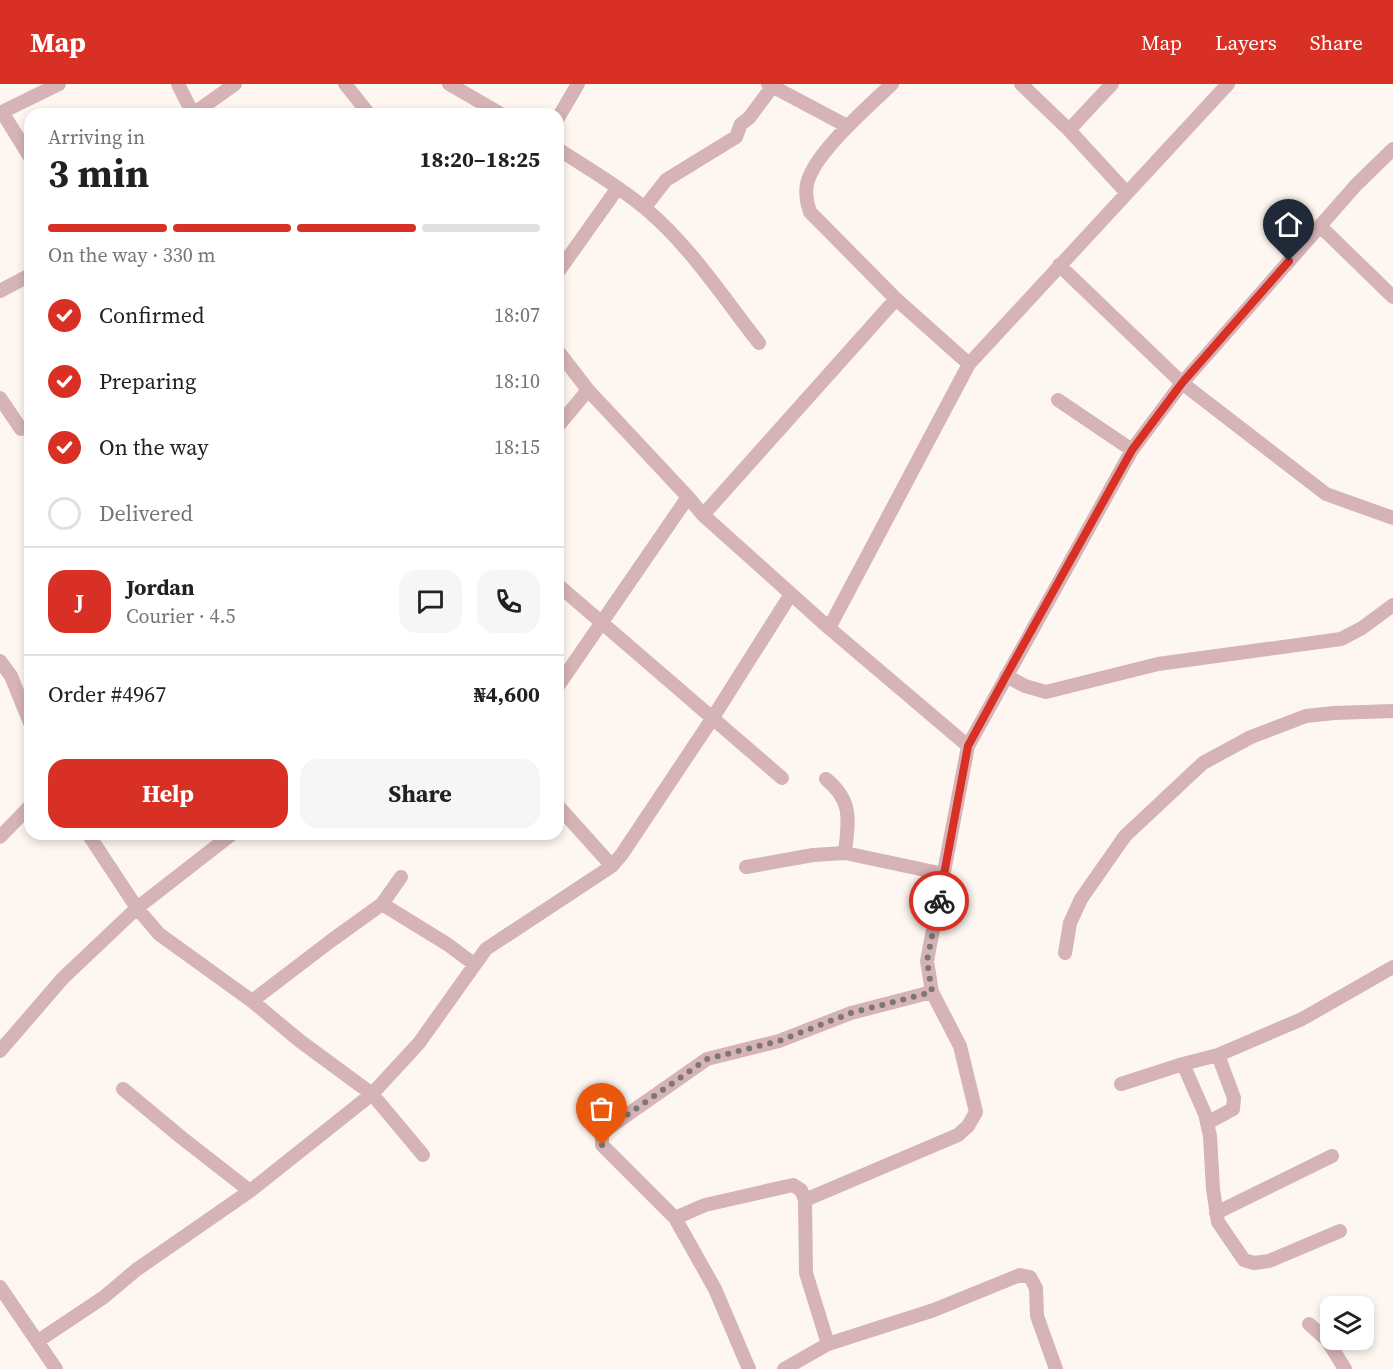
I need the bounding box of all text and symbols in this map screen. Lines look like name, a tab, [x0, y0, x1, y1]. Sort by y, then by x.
text: Map	[30, 23, 86, 61]
text: Map	[1141, 28, 1182, 57]
text: Layers	[1215, 28, 1277, 57]
text: Share	[1310, 28, 1363, 57]
text: Arriving in	[48, 123, 145, 151]
text: 18:20–18:25	[420, 144, 540, 174]
text: 3 min	[48, 147, 149, 200]
pin	[1263, 199, 1314, 261]
icon: home	[1272, 208, 1305, 241]
text: On the way · 330 m	[48, 241, 215, 269]
icon: check	[48, 299, 81, 332]
text: Confirmed	[99, 300, 204, 330]
text: 18:07	[494, 301, 540, 329]
icon: check	[48, 365, 81, 398]
text: Preparing	[99, 366, 196, 396]
text: 18:10	[494, 367, 540, 395]
icon: check	[48, 431, 81, 464]
text: On the way	[99, 432, 208, 462]
text: 18:15	[494, 433, 540, 461]
text: Delivered	[99, 498, 193, 528]
button: chat	[399, 570, 462, 633]
button: phone	[477, 570, 540, 633]
text: Jordan	[126, 572, 194, 602]
text: J	[75, 586, 84, 616]
text: Courier · 4.5	[126, 602, 235, 630]
text: Order #4967	[48, 679, 166, 709]
text: ₦4,600	[474, 679, 540, 709]
button: Help	[48, 759, 288, 828]
button: Share	[300, 759, 540, 828]
courier	[909, 871, 969, 931]
icon: bike	[923, 885, 956, 918]
pin	[576, 1083, 627, 1145]
icon: bag	[585, 1092, 618, 1125]
map controls	[1320, 1296, 1374, 1350]
button: layers	[1320, 1296, 1374, 1350]

